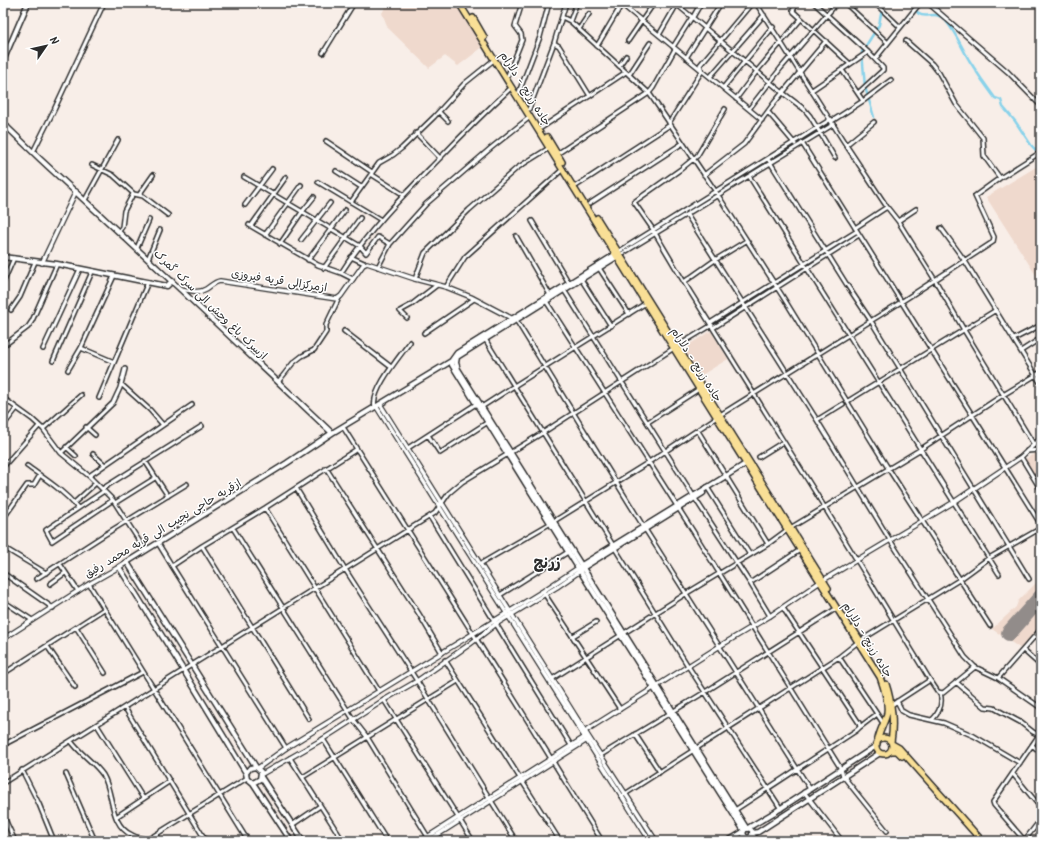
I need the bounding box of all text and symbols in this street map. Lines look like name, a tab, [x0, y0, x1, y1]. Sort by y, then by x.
north arrow	[26, 26, 66, 66]
text: N	[44, 33, 63, 49]
street label: جاده زرنج - دلارام	[495, 48, 555, 130]
street label: ازسرک باغ وحش الی سرک گمرک	[149, 246, 271, 364]
street label: ازمرکزالی قریه فیروزی	[230, 265, 328, 297]
street label: جاده زرنج - دلارام	[666, 324, 726, 406]
street label: ازقریه حاجی نجیب الی قریه محمد رفیق	[81, 475, 245, 583]
district label: زرنج	[533, 552, 561, 576]
street label: جاده زرنج - دلارام	[837, 599, 897, 681]

